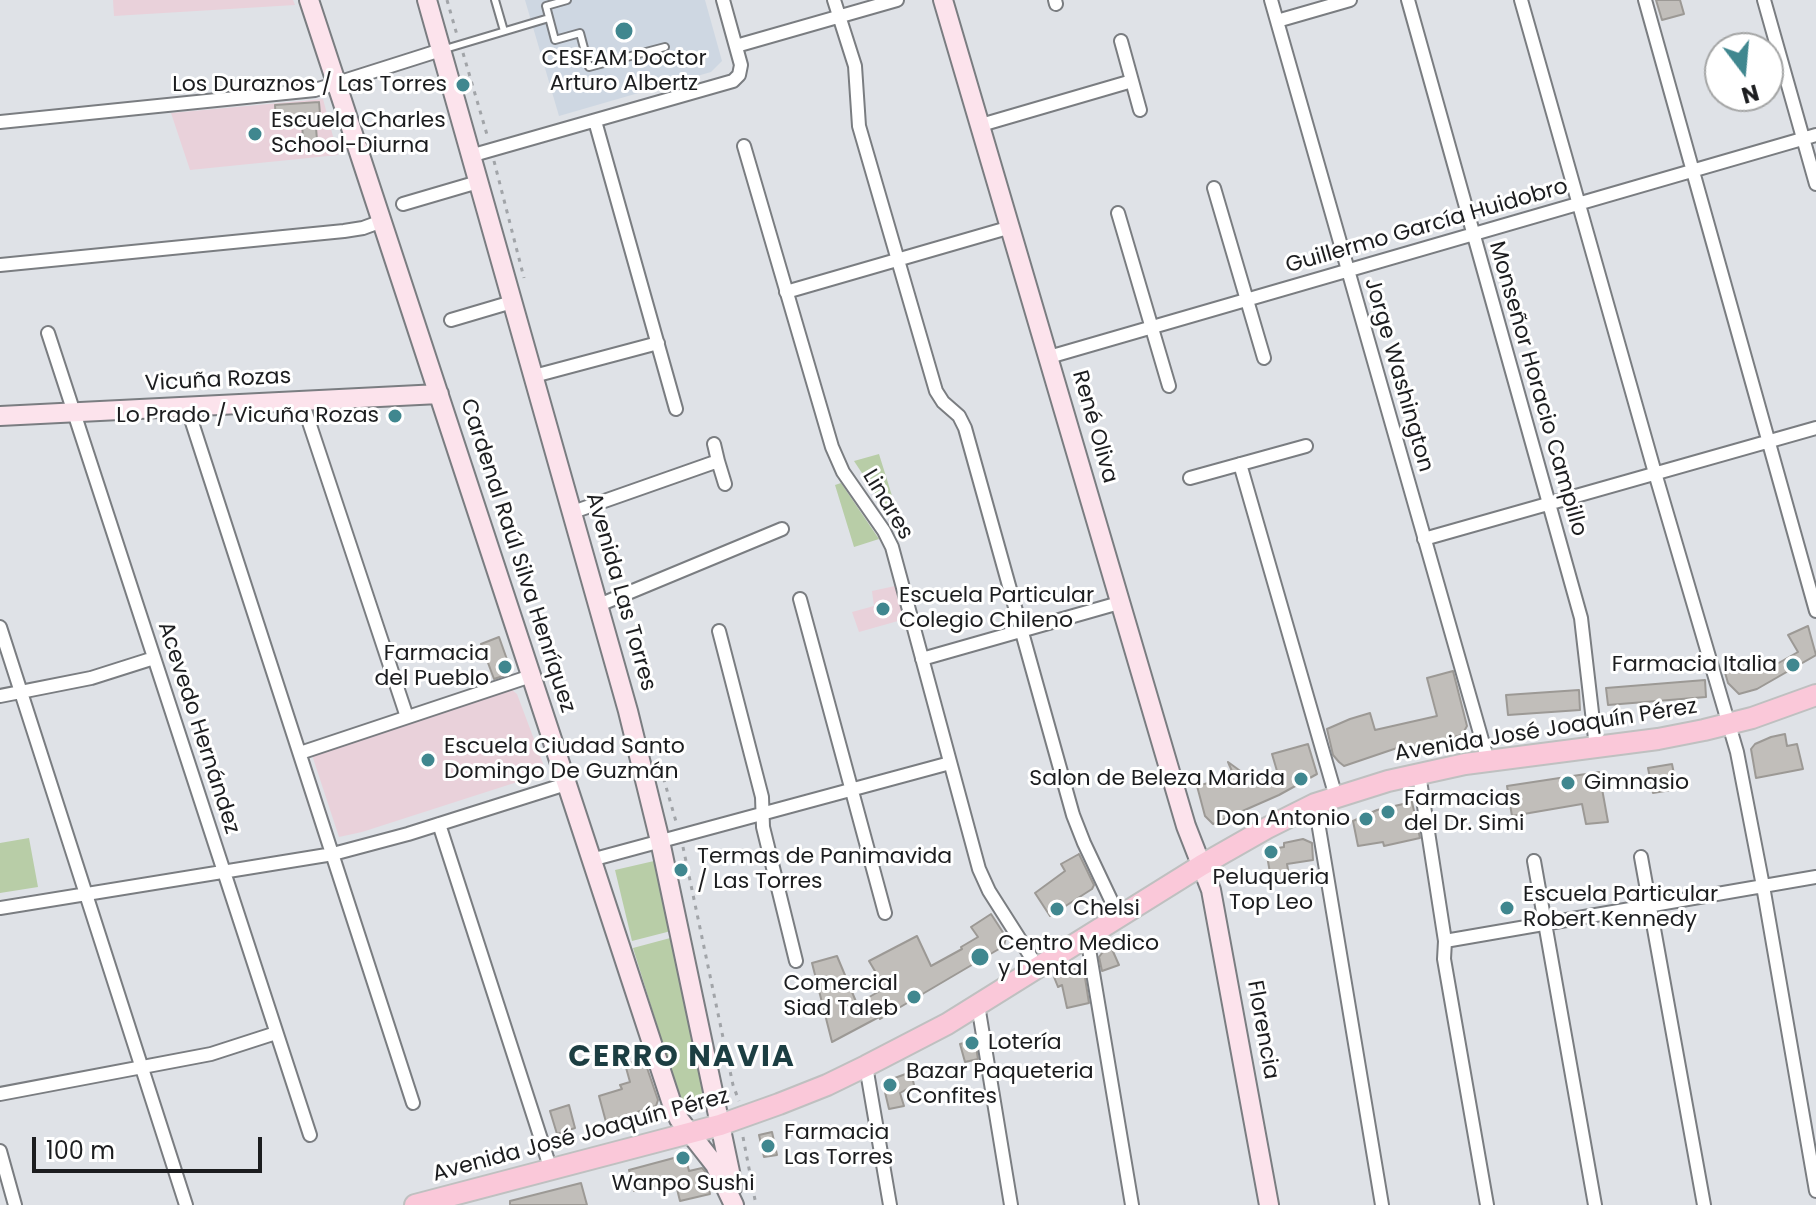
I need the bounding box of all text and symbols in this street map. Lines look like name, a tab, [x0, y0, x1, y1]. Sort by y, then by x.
marker: CESFAM Doctor Arturo Albertz	[613, 20, 635, 42]
north arrow	[1704, 32, 1784, 112]
place label: CESFAM Doctor Arturo Albertz	[541, 46, 707, 98]
place label: Los Duraznos / Las Torres	[172, 72, 447, 98]
marker: Los Duraznos / Las Torres	[454, 76, 472, 94]
text: N	[1738, 76, 1762, 111]
place label: Escuela Charles School-Diurna	[271, 108, 446, 160]
marker: Escuela Charles School-Diurna	[246, 125, 264, 143]
street label: Guillermo García Huidobro	[1283, 174, 1571, 280]
street label: Monseñor Horacio Campillo	[1482, 239, 1592, 539]
street label: Jorge Washington	[1358, 275, 1438, 475]
street label: Vicuña Rozas	[144, 364, 292, 398]
street label: René Oliva	[1065, 368, 1123, 486]
street label: Cardenal Raúl Silva Henríquez	[454, 396, 580, 716]
place label: Lo Prado / Vicuña Rozas	[116, 403, 379, 429]
marker: Lo Prado / Vicuña Rozas	[386, 407, 404, 425]
street label: Linares	[856, 465, 918, 545]
street label: Avenida Las Torres	[579, 490, 661, 694]
place label: Escuela Particular Colegio Chileno	[899, 583, 1094, 634]
marker: Escuela Particular Colegio Chileno	[874, 600, 892, 618]
street label: Acevedo Hernández	[151, 619, 245, 837]
place label: Farmacia del Pueblo	[374, 641, 489, 692]
place label: Farmacia Italia	[1612, 652, 1777, 678]
marker: Farmacia Italia	[1784, 656, 1802, 674]
marker: Farmacia del Pueblo	[496, 658, 514, 676]
street label: Avenida José Joaquín Pérez	[1393, 694, 1699, 768]
place label: Escuela Ciudad Santo Domingo De Guzmán	[444, 734, 685, 786]
marker: Escuela Ciudad Santo Domingo De Guzmán	[419, 751, 437, 769]
place label: Salon de Beleza Marida	[1029, 766, 1285, 792]
marker: Salon de Beleza Marida	[1292, 770, 1310, 788]
place label: Gimnasio	[1584, 770, 1689, 796]
marker: Gimnasio	[1559, 774, 1577, 792]
place label: Farmacias del Dr. Simi	[1404, 786, 1524, 838]
marker: Farmacias del Dr. Simi	[1379, 803, 1397, 821]
place label: Don Antonio	[1216, 806, 1350, 832]
marker: Don Antonio	[1357, 810, 1375, 828]
marker: Peluqueria Top Leo	[1262, 843, 1280, 861]
place label: Termas de Panimavida / Las Torres	[697, 844, 952, 896]
marker: Termas de Panimavida / Las Torres	[672, 861, 690, 879]
place label: Peluqueria Top Leo	[1213, 865, 1329, 916]
place label: Escuela Particular Robert Kennedy	[1523, 882, 1718, 934]
place label: Chelsi	[1073, 896, 1140, 922]
marker: Escuela Particular Robert Kennedy	[1498, 899, 1516, 917]
marker: Chelsi	[1048, 900, 1066, 918]
place label: Centro Medico y Dental	[998, 931, 1159, 982]
marker: Centro Medico y Dental	[969, 946, 991, 968]
place label: Comercial Siad Taleb	[783, 971, 898, 1022]
street label: Florencia	[1240, 978, 1284, 1082]
marker: Comercial Siad Taleb	[905, 988, 923, 1006]
place label: Lotería	[988, 1030, 1062, 1056]
marker: Lotería	[963, 1034, 981, 1052]
district label: CERRO NAVIA	[568, 1040, 796, 1076]
place label: Bazar Paqueteria Confites	[906, 1059, 1094, 1110]
marker: Bazar Paqueteria Confites	[881, 1076, 899, 1094]
street label: Avenida José Joaquín Pérez	[430, 1084, 732, 1188]
place label: Farmacia Las Torres	[784, 1120, 893, 1172]
scale bar	[36, 1121, 266, 1171]
text: 100 m	[46, 1134, 115, 1167]
marker: Farmacia Las Torres	[759, 1137, 777, 1155]
marker: Wanpo Sushi	[674, 1149, 692, 1167]
place label: Wanpo Sushi	[611, 1171, 755, 1197]

